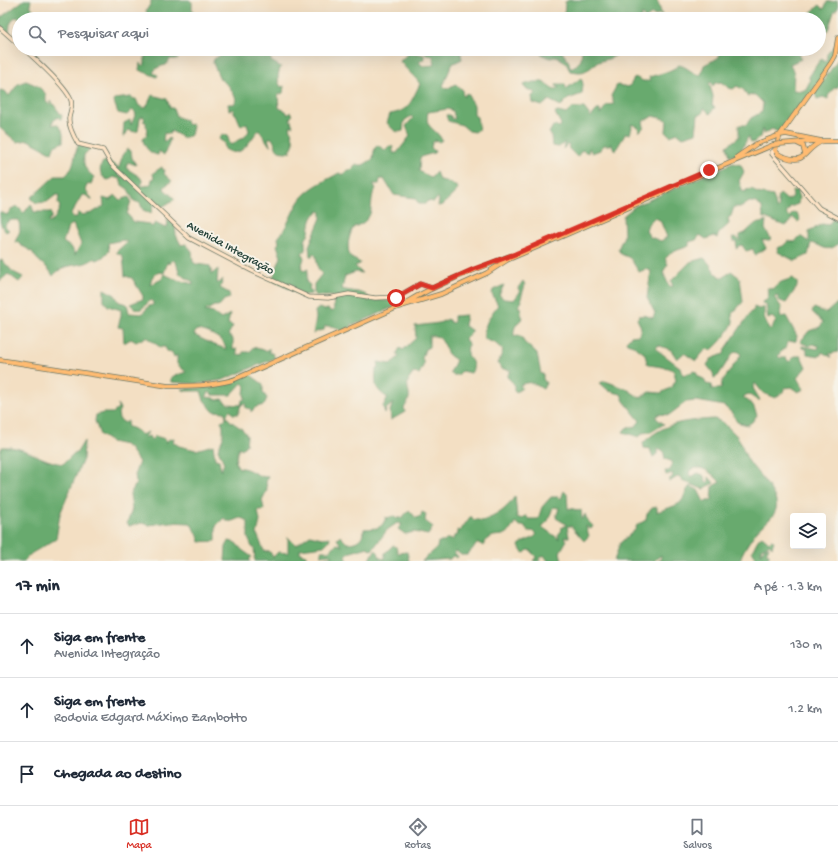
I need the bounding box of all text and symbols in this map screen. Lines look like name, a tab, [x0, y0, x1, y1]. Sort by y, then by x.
search box	[12, 12, 826, 56]
icon: search	[26, 23, 48, 45]
text: Pesquisar aqui	[58, 25, 149, 43]
route end	[700, 161, 718, 179]
street label: Avenida Integração	[184, 219, 276, 279]
route start	[387, 289, 405, 307]
map controls	[790, 513, 826, 549]
button: layers	[790, 513, 826, 549]
text: 17 min	[16, 577, 60, 597]
text: A pé · 1.3 km	[754, 580, 822, 595]
text: Siga em frente	[54, 629, 145, 647]
icon: ahead	[16, 635, 38, 657]
text: 130 m	[790, 638, 822, 653]
text: Avenida Integração	[54, 647, 160, 662]
text: Siga em frente	[54, 693, 145, 711]
icon: ahead	[16, 699, 38, 721]
text: 1.2 km	[788, 702, 822, 717]
text: Rodovia Edgard Máximo Zambotto	[54, 711, 247, 726]
icon: arrive	[16, 763, 38, 785]
text: Chegada ao destino	[54, 765, 181, 783]
tab: Mapa	[126, 816, 152, 852]
tab: Rotas	[404, 816, 431, 852]
tab: Salvos	[683, 816, 712, 852]

